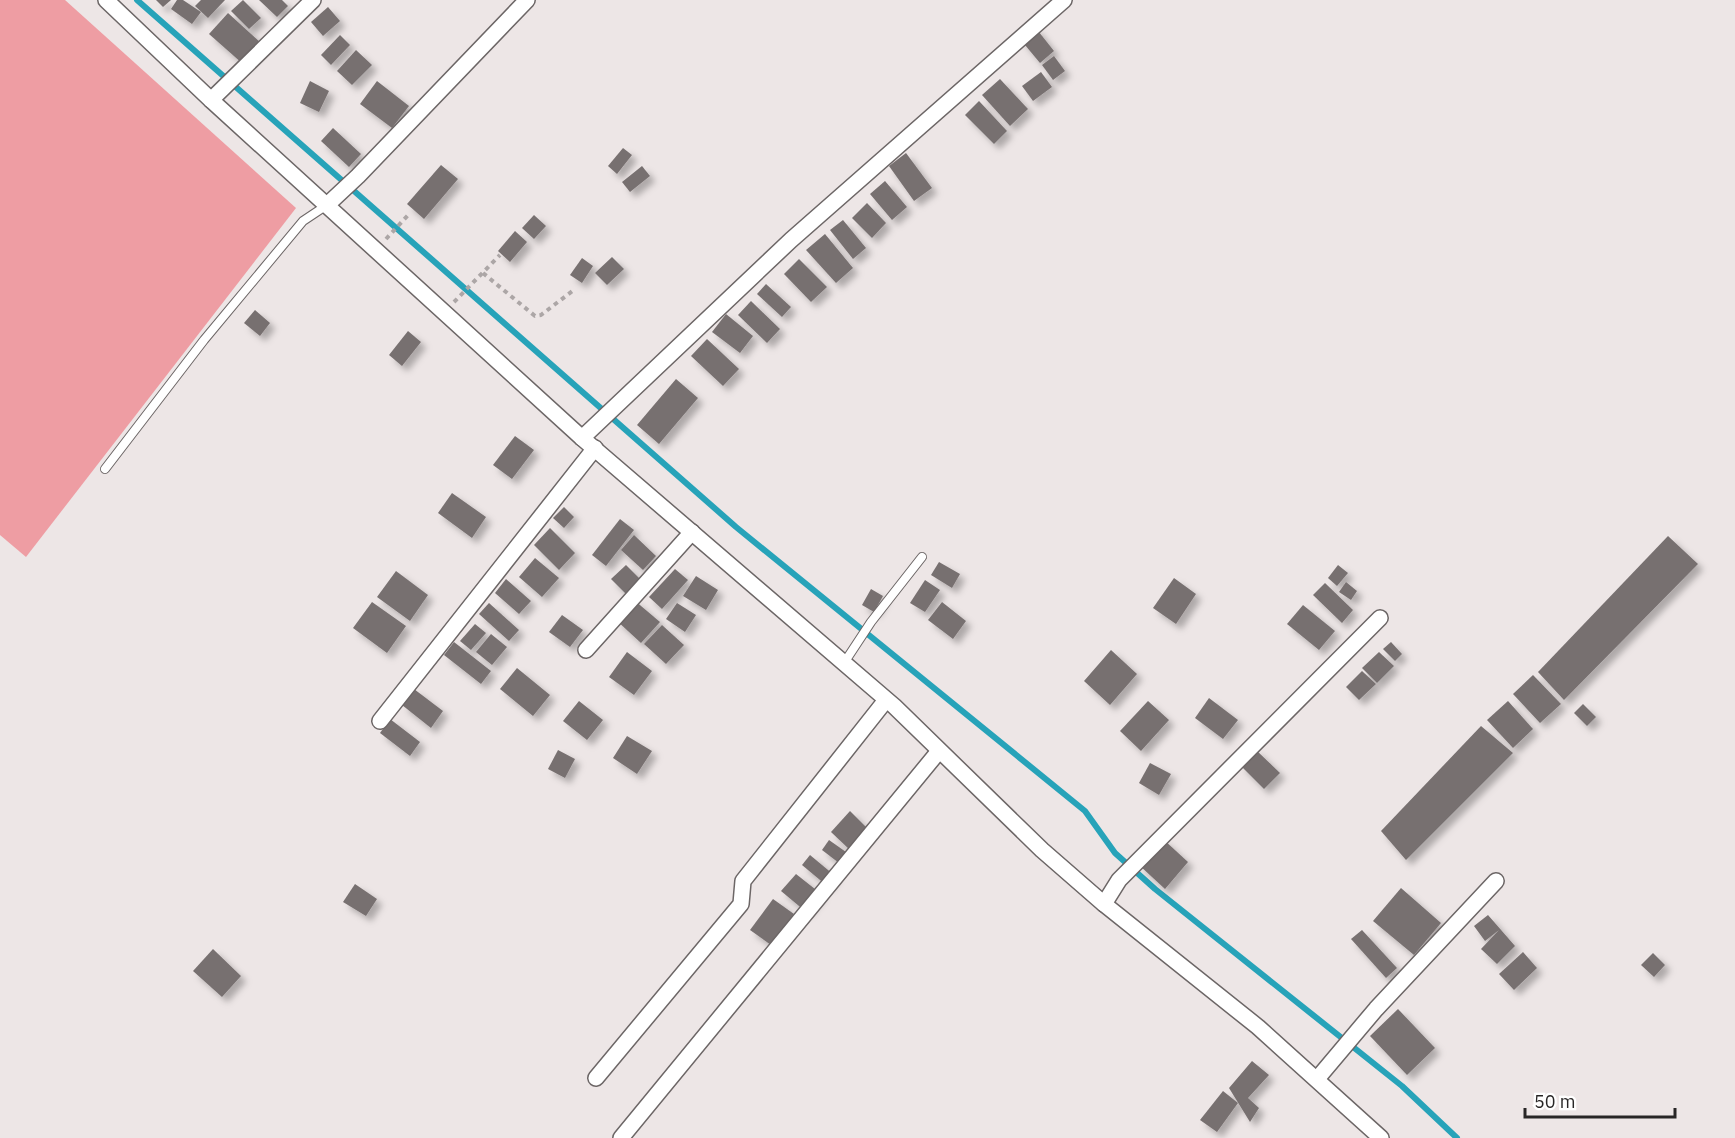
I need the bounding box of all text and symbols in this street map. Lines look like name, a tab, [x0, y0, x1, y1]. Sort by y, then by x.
scale bar	[1525, 1081, 1675, 1119]
text: 50 m	[1534, 1090, 1576, 1113]

